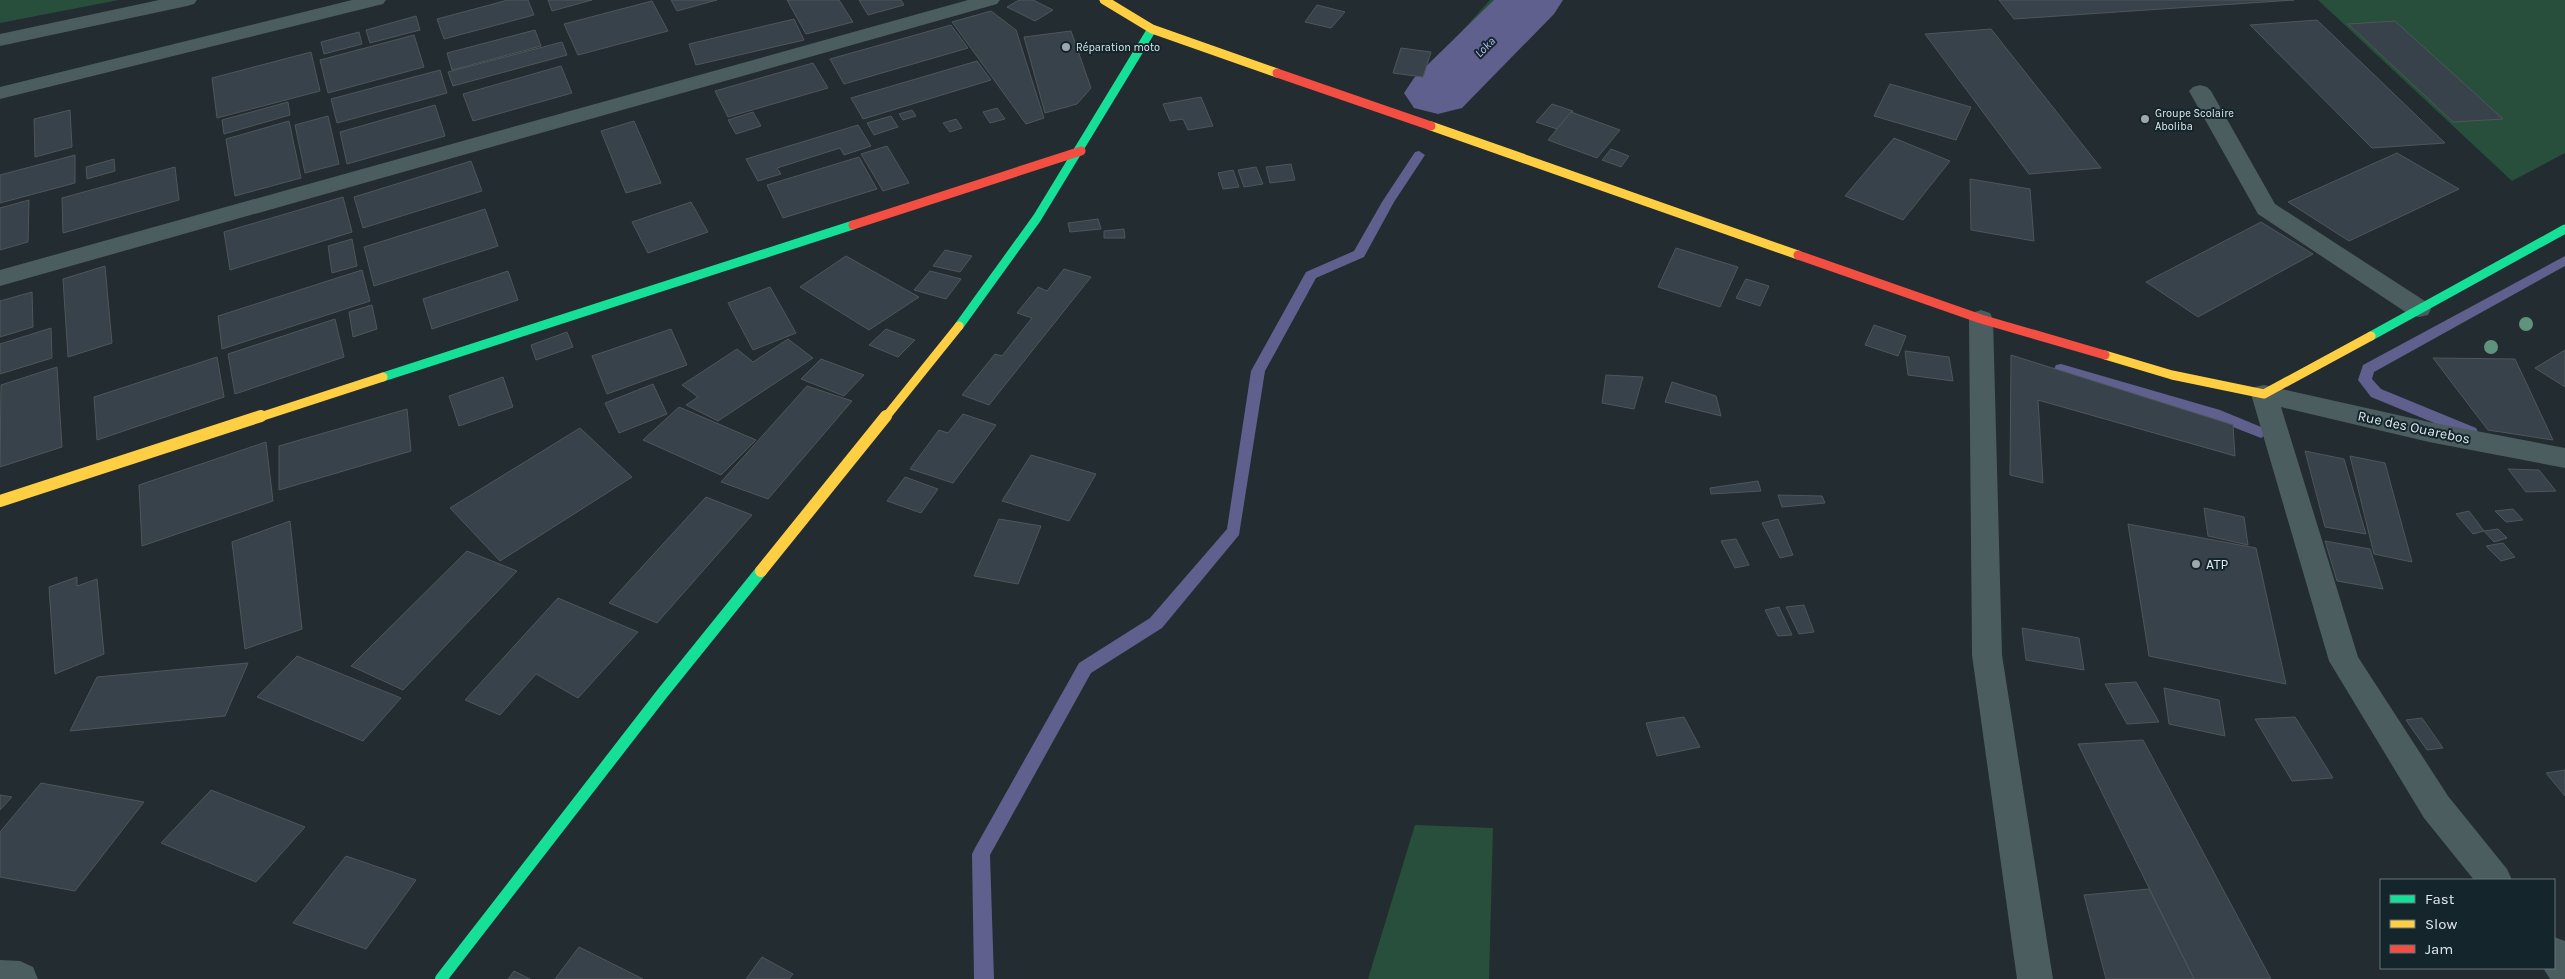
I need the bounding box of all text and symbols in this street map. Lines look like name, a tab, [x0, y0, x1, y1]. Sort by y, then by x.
water label: Loka	[1472, 34, 1498, 60]
marker: Réparation moto	[1060, 41, 1072, 53]
place label: Réparation moto	[1076, 41, 1160, 54]
place label: Groupe Scolaire Aboliba	[2155, 107, 2234, 133]
marker: Groupe Scolaire Aboliba	[2139, 113, 2151, 125]
street label: Rue des Ouarebos	[2356, 407, 2472, 448]
place label: ATP	[2206, 556, 2228, 573]
marker: ATP	[2190, 558, 2202, 570]
legend	[2380, 879, 2555, 969]
text: Fast	[2425, 890, 2455, 908]
text: Slow	[2425, 915, 2457, 933]
text: Jam	[2425, 940, 2453, 958]

